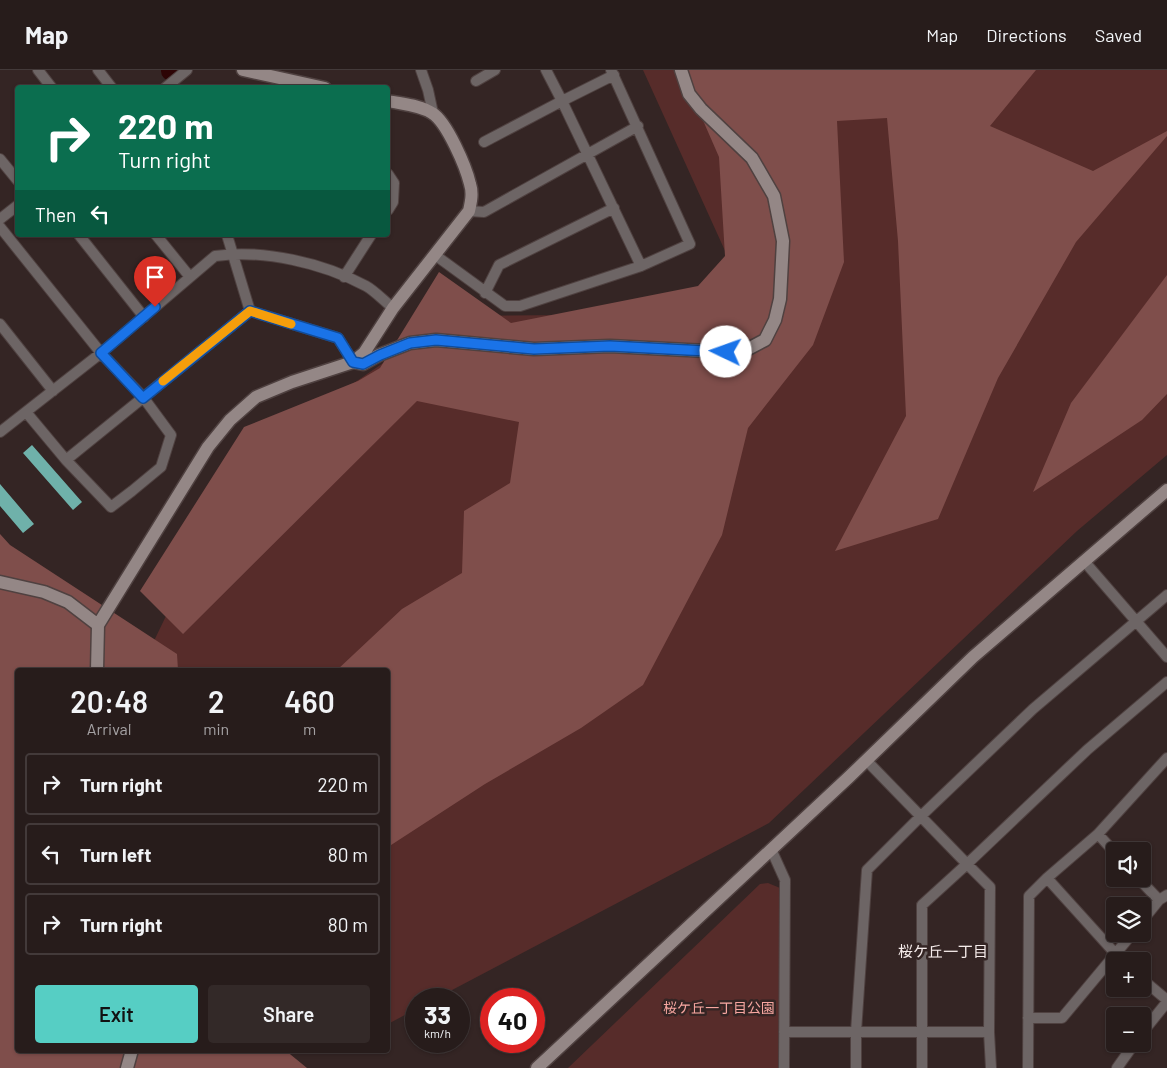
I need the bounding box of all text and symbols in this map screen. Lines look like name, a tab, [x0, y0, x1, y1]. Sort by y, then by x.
text: Map	[25, 20, 68, 49]
text: Map	[926, 24, 958, 46]
text: Directions	[986, 24, 1067, 46]
text: Saved	[1095, 24, 1142, 46]
text: 220 m	[118, 104, 213, 146]
icon: right	[35, 105, 100, 170]
text: Turn right	[118, 146, 211, 172]
icon: left	[86, 200, 114, 228]
text: Then	[35, 203, 76, 226]
pin	[134, 256, 176, 307]
icon: arrive	[141, 263, 169, 291]
position arrow	[699, 325, 751, 377]
text: 20:48	[70, 683, 148, 719]
text: 2	[208, 683, 224, 719]
text: 460	[284, 683, 335, 719]
text: Arrival	[87, 719, 131, 738]
text: min	[203, 719, 229, 738]
text: m	[303, 719, 316, 738]
icon: right	[37, 770, 65, 798]
text: Turn right	[80, 773, 162, 796]
text: 220 m	[317, 773, 368, 796]
icon: left	[37, 840, 65, 868]
map controls	[1106, 842, 1151, 1052]
button: sound	[1106, 842, 1151, 887]
text: Turn left	[80, 843, 151, 866]
text: 80 m	[328, 843, 368, 866]
button: layers	[1106, 897, 1151, 942]
icon: right	[37, 910, 65, 938]
text: Turn right	[80, 913, 162, 936]
text: 80 m	[328, 913, 368, 936]
district label: 桜ケ丘一丁目	[898, 942, 988, 960]
button: +	[1106, 952, 1151, 997]
button: Exit	[35, 985, 198, 1043]
button: Share	[208, 985, 370, 1043]
speed limit sign: 40	[480, 988, 545, 1053]
text: 33	[424, 999, 451, 1029]
park label: 桜ケ丘一丁目公園	[663, 999, 775, 1016]
button: −	[1106, 1007, 1151, 1052]
text: km/h	[424, 1026, 451, 1040]

